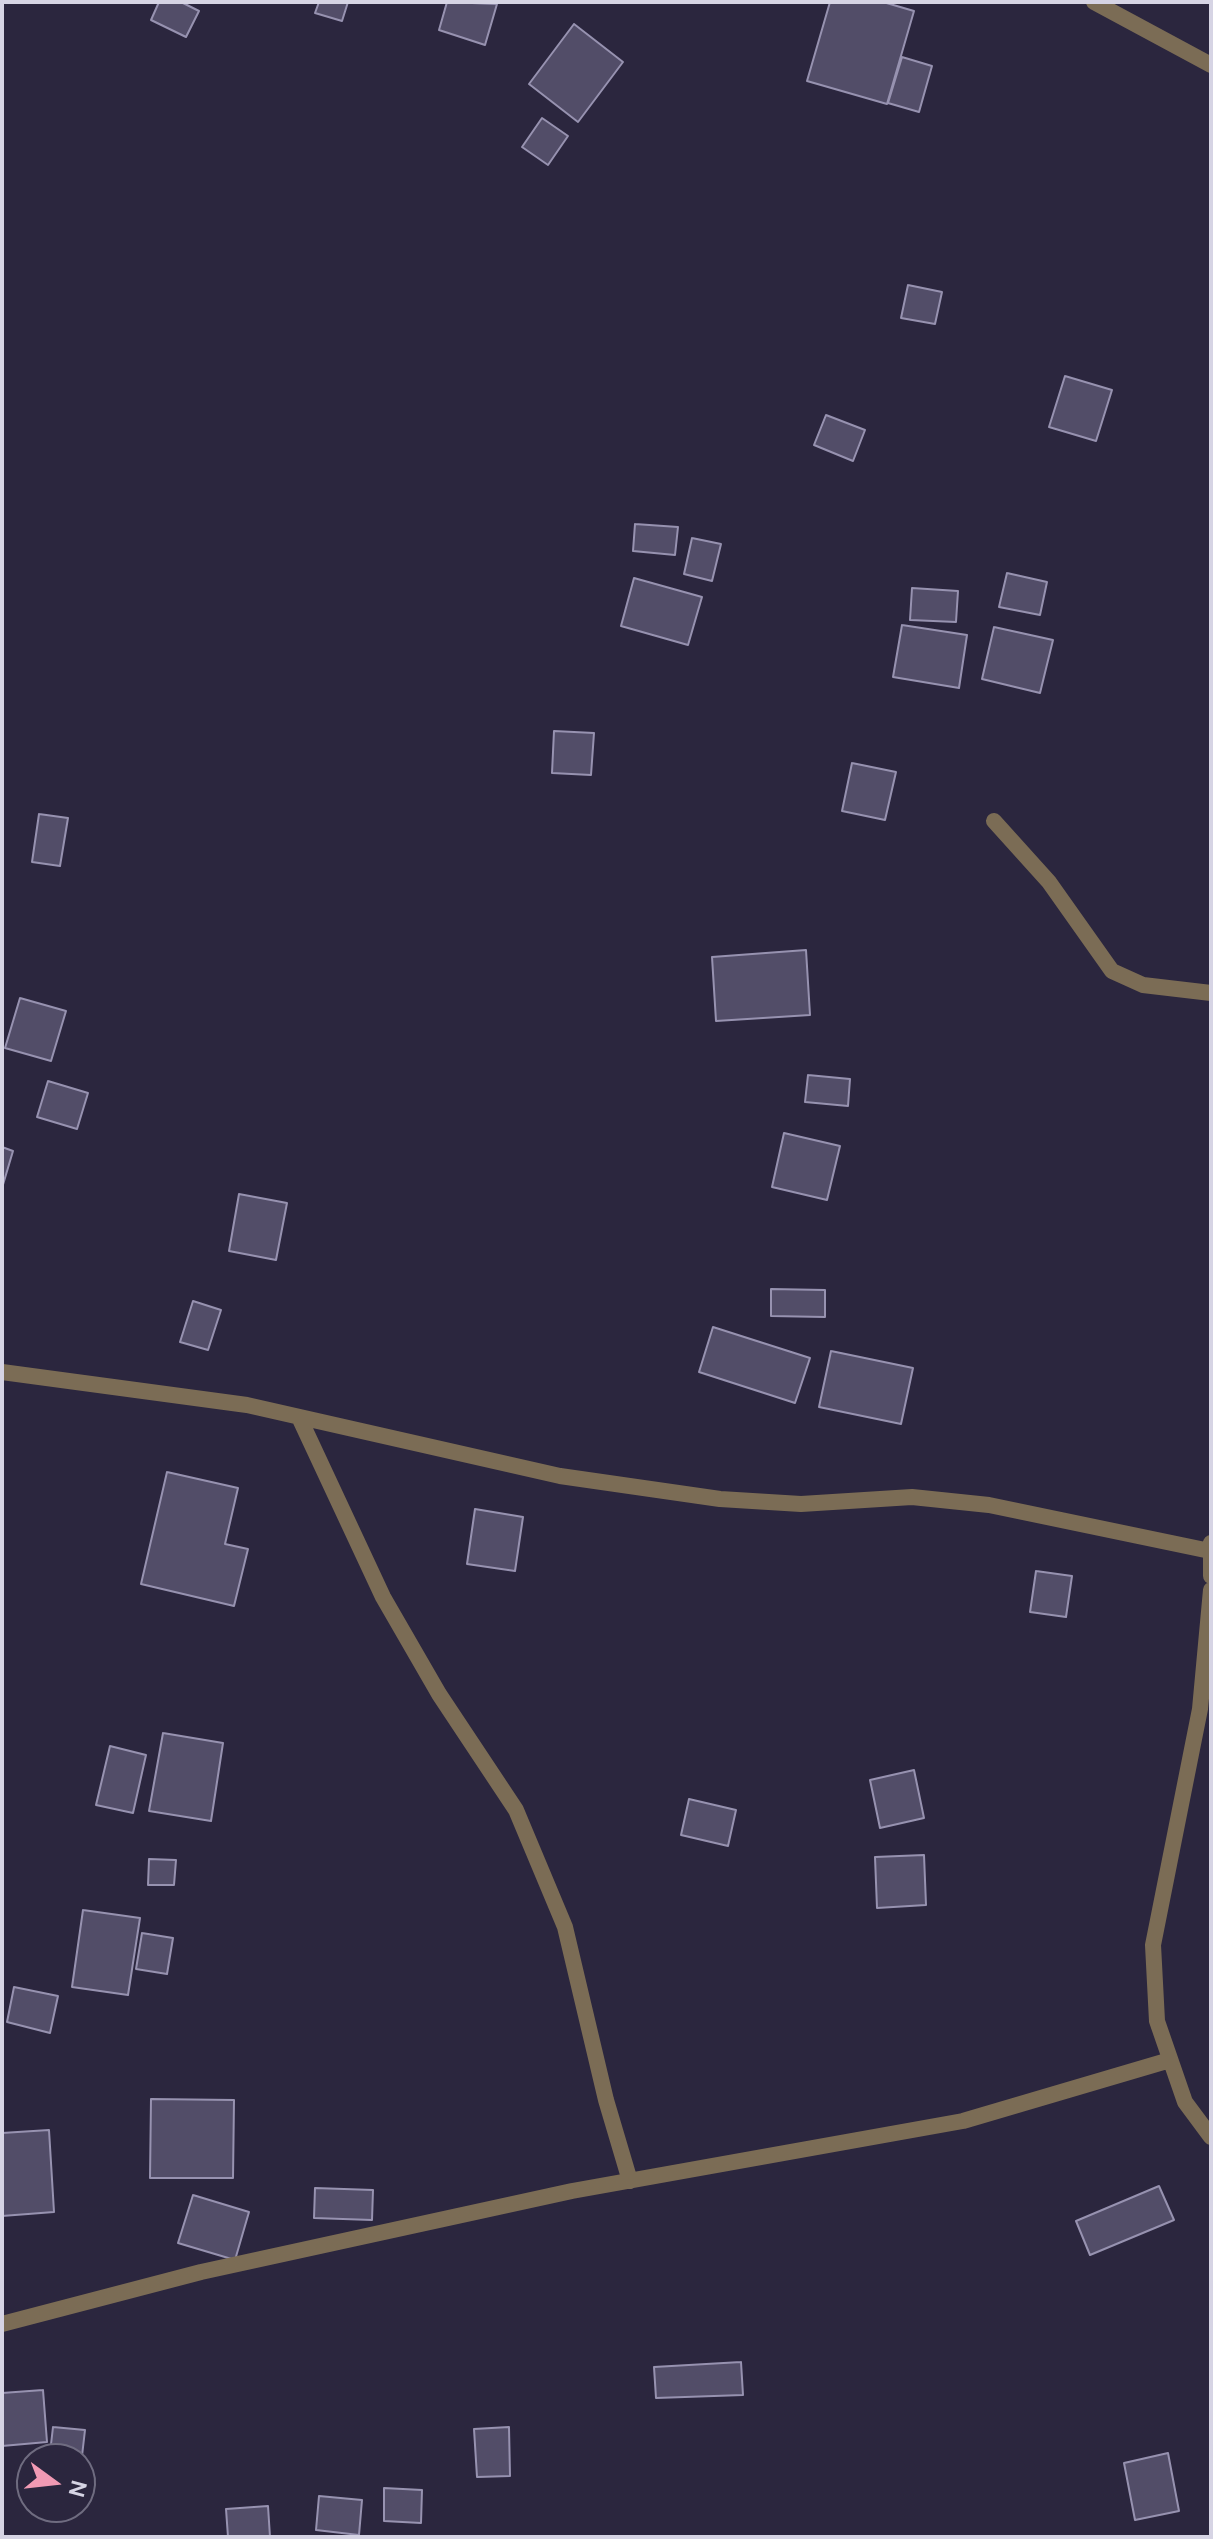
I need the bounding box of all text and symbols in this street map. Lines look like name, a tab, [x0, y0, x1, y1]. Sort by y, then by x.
north arrow	[16, 2443, 96, 2523]
text: N	[62, 2477, 94, 2500]

